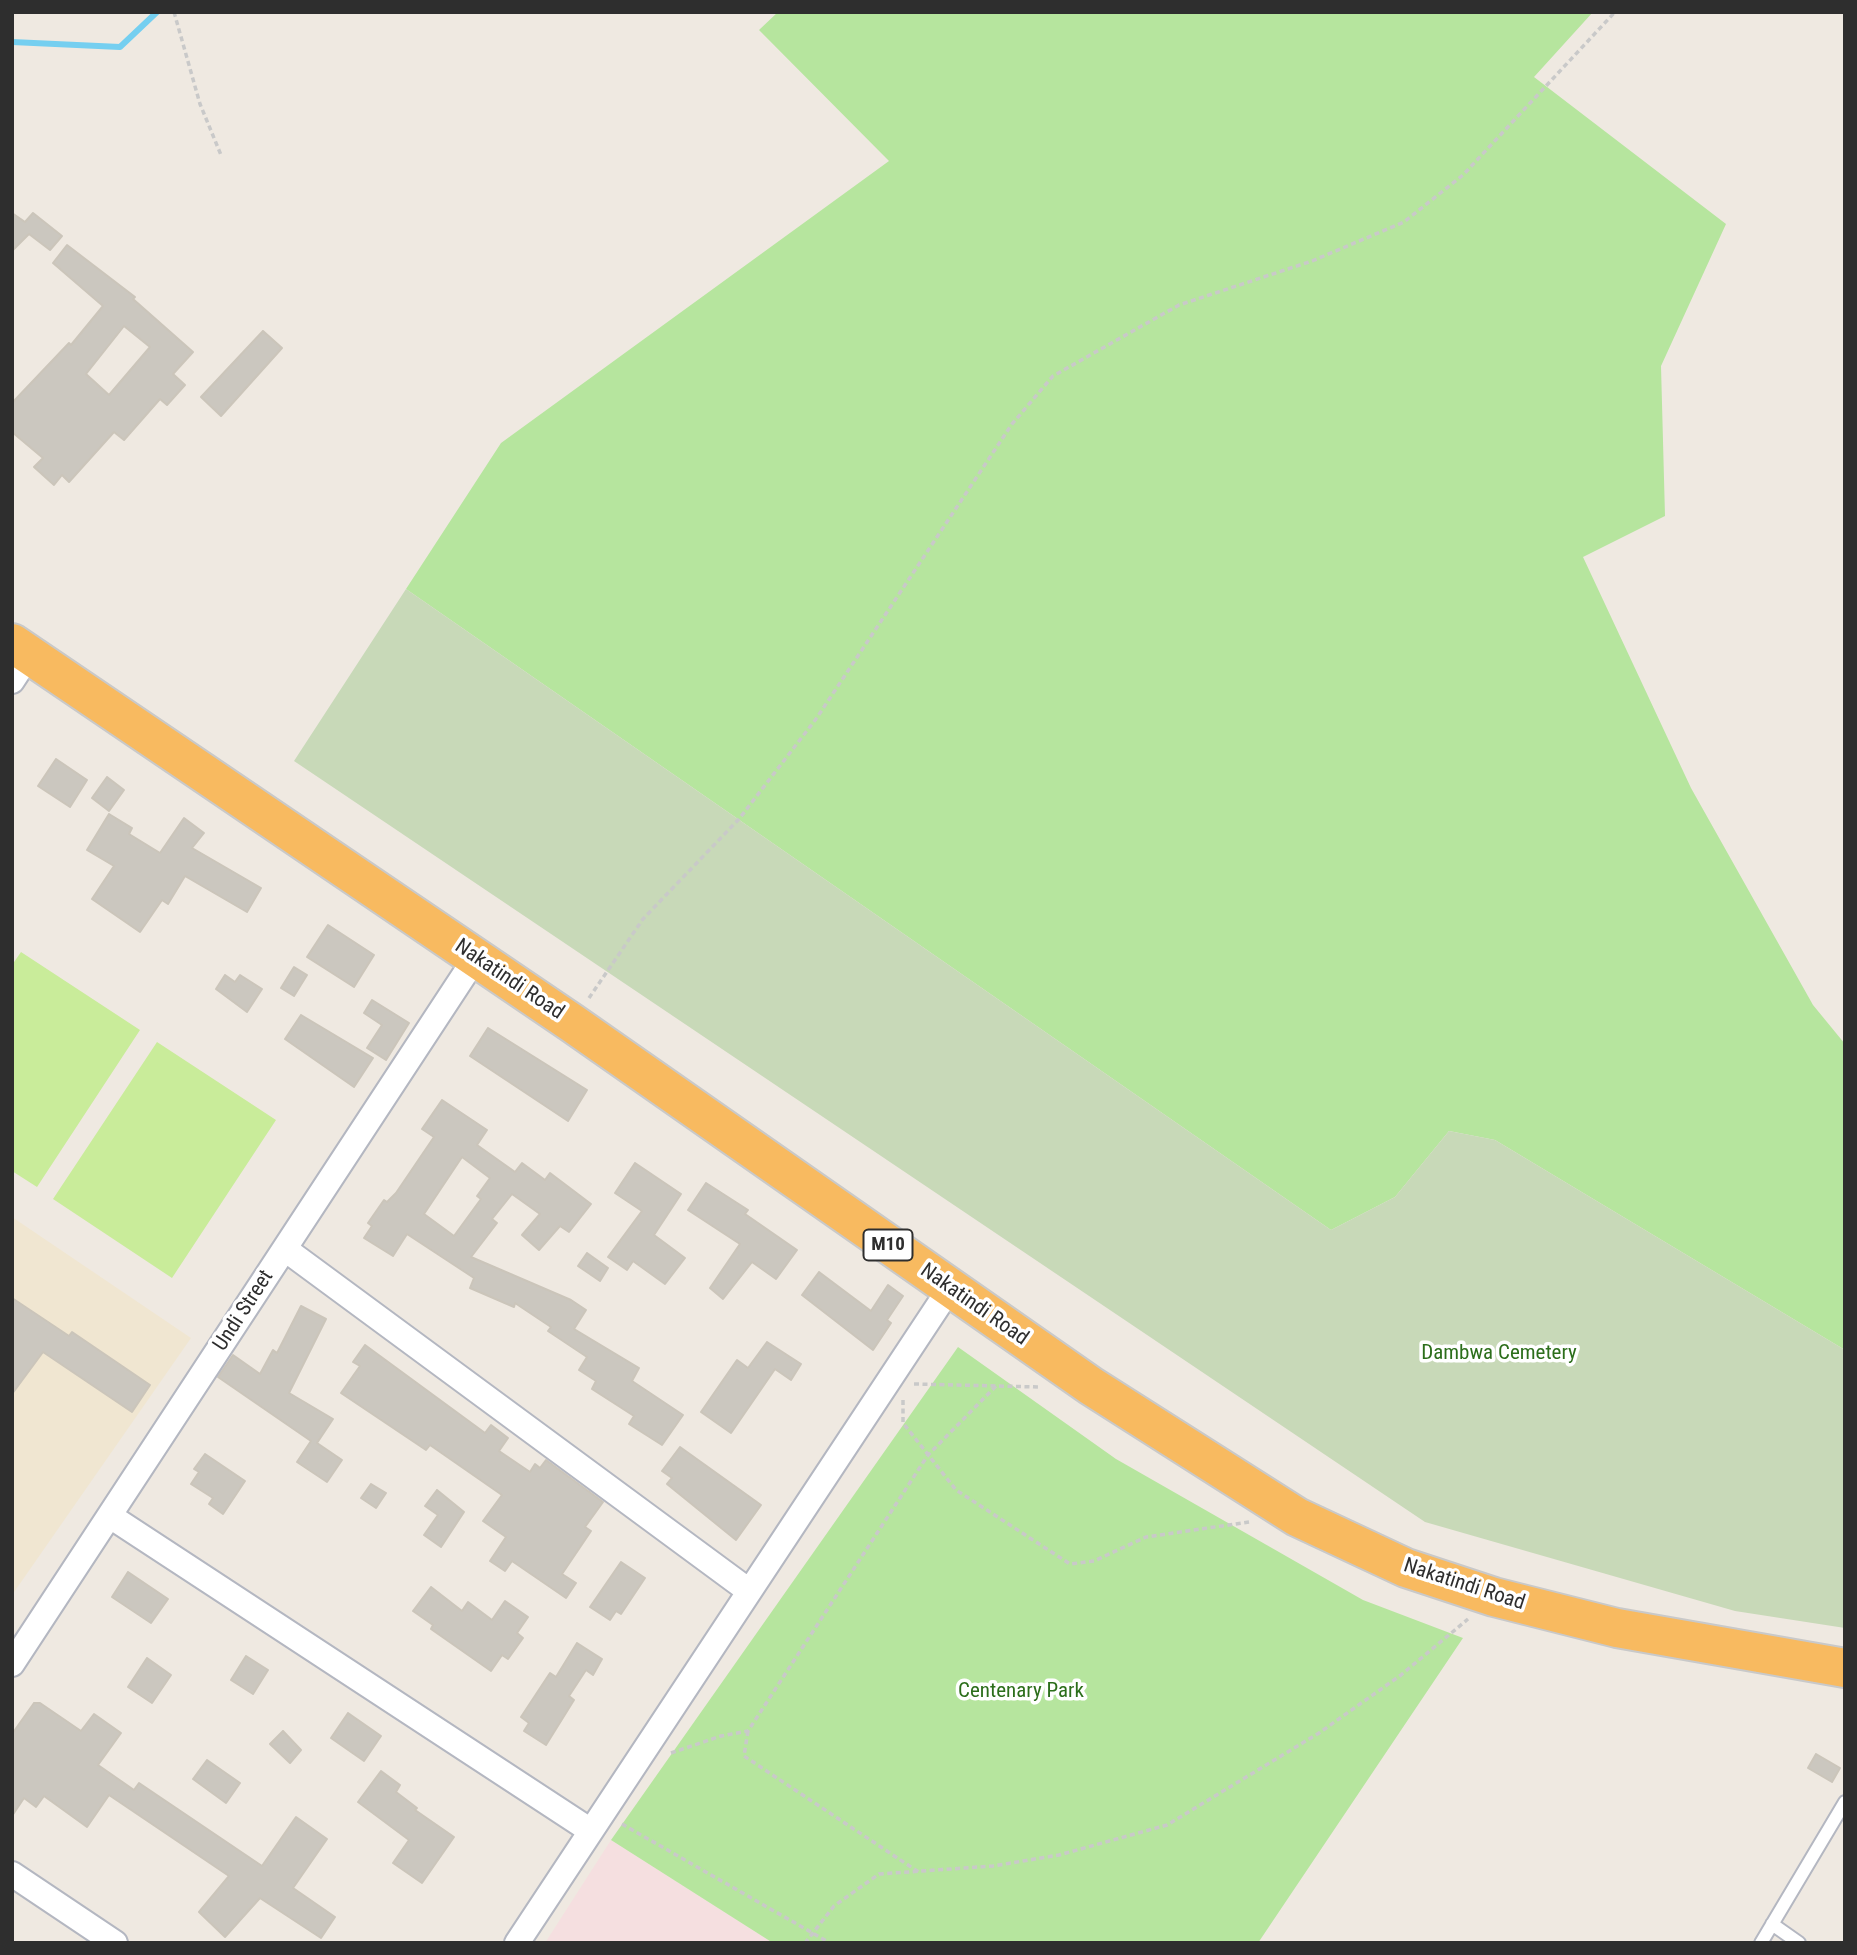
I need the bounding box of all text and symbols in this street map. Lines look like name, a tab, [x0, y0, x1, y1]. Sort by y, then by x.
street label: Nakatindi Road	[450, 934, 568, 1026]
road number: M10	[864, 1230, 912, 1260]
street label: Nakatindi Road	[915, 1259, 1033, 1351]
street label: Undi Street	[209, 1266, 279, 1356]
park label: Dambwa Cemetery	[1421, 1341, 1577, 1367]
street label: Nakatindi Road	[1400, 1554, 1528, 1616]
park label: Centenary Park	[958, 1679, 1084, 1705]

